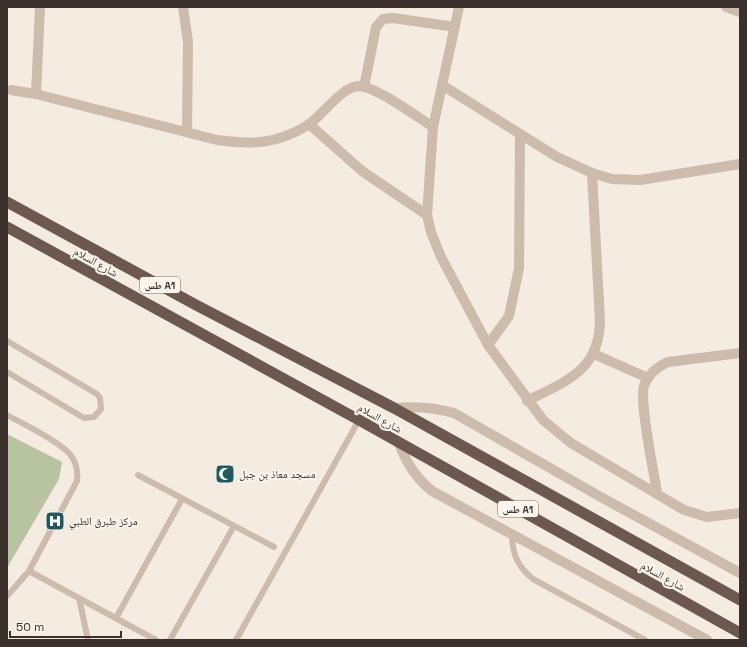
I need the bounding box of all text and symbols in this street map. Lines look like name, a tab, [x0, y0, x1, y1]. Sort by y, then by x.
street label: شارع السلام	[72, 244, 120, 280]
road number: طس A1	[140, 277, 180, 293]
street label: شارع السلام	[356, 400, 404, 436]
mosque icon: مسجد معاذ بن جبل	[214, 463, 236, 485]
place label: مسجد معاذ بن جبل	[239, 467, 315, 481]
road number: طس A1	[498, 501, 538, 517]
hospital icon: مركز طبرق الطبي	[44, 510, 66, 532]
place label: مركز طبرق الطبي	[69, 514, 138, 530]
street label: شارع السلام	[639, 558, 687, 594]
scale bar	[10, 613, 121, 639]
text: 50 m	[16, 619, 44, 635]

